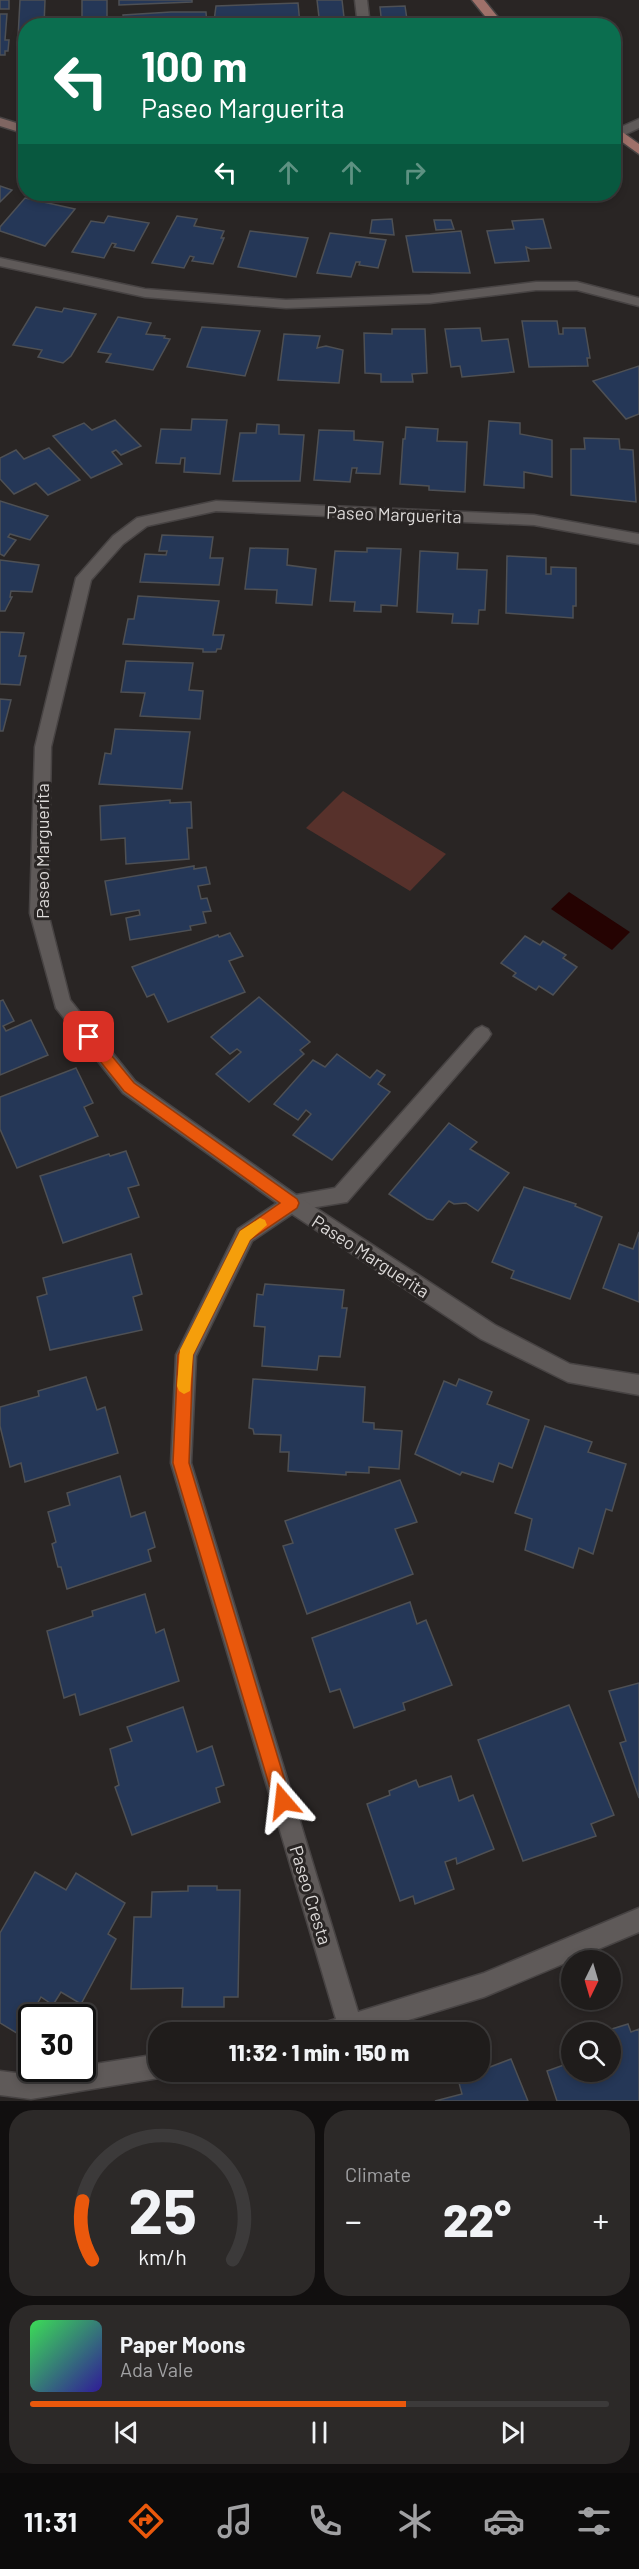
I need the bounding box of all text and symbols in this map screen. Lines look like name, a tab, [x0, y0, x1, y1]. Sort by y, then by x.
text: 100 m	[141, 40, 247, 90]
icon: left	[42, 42, 120, 120]
text: Paseo Marguerita	[141, 91, 344, 123]
icon: left	[209, 156, 242, 189]
icon: ahead	[272, 156, 305, 189]
icon: ahead	[335, 156, 368, 189]
icon: right	[398, 156, 431, 189]
street label: Paseo Marguerita	[326, 501, 462, 527]
street label: Paseo Marguerita	[31, 783, 53, 919]
pin	[63, 1011, 114, 1062]
icon: arrive	[72, 1020, 105, 1053]
street label: Paseo Marguerita	[308, 1210, 434, 1302]
position arrow	[251, 1769, 315, 1833]
street label: Paseo Cresta	[285, 1843, 337, 1947]
north arrow	[561, 1950, 621, 2010]
map controls	[561, 1950, 621, 2082]
speed limit sign: 30	[18, 2004, 96, 2082]
button: search	[561, 2022, 621, 2082]
text: 11:32 · 1 min · 150 m	[229, 2039, 409, 2065]
text: Climate	[345, 2162, 411, 2186]
text: 25	[128, 2172, 196, 2246]
text: 22°	[443, 2192, 511, 2246]
text: −	[345, 2200, 362, 2240]
text: +	[592, 2200, 609, 2240]
text: km/h	[138, 2244, 186, 2269]
text: Paper Moons	[120, 2331, 245, 2357]
text: Ada Vale	[120, 2357, 193, 2381]
icon: previous	[110, 2416, 143, 2449]
icon: pause	[303, 2416, 336, 2449]
icon: next	[496, 2416, 529, 2449]
icon: directions	[125, 2500, 167, 2542]
icon: music	[214, 2500, 256, 2542]
icon: phone	[304, 2500, 346, 2542]
icon: climate	[394, 2500, 436, 2542]
icon: car	[483, 2500, 525, 2542]
icon: filters	[573, 2500, 615, 2542]
text: 11:31	[24, 2505, 77, 2537]

